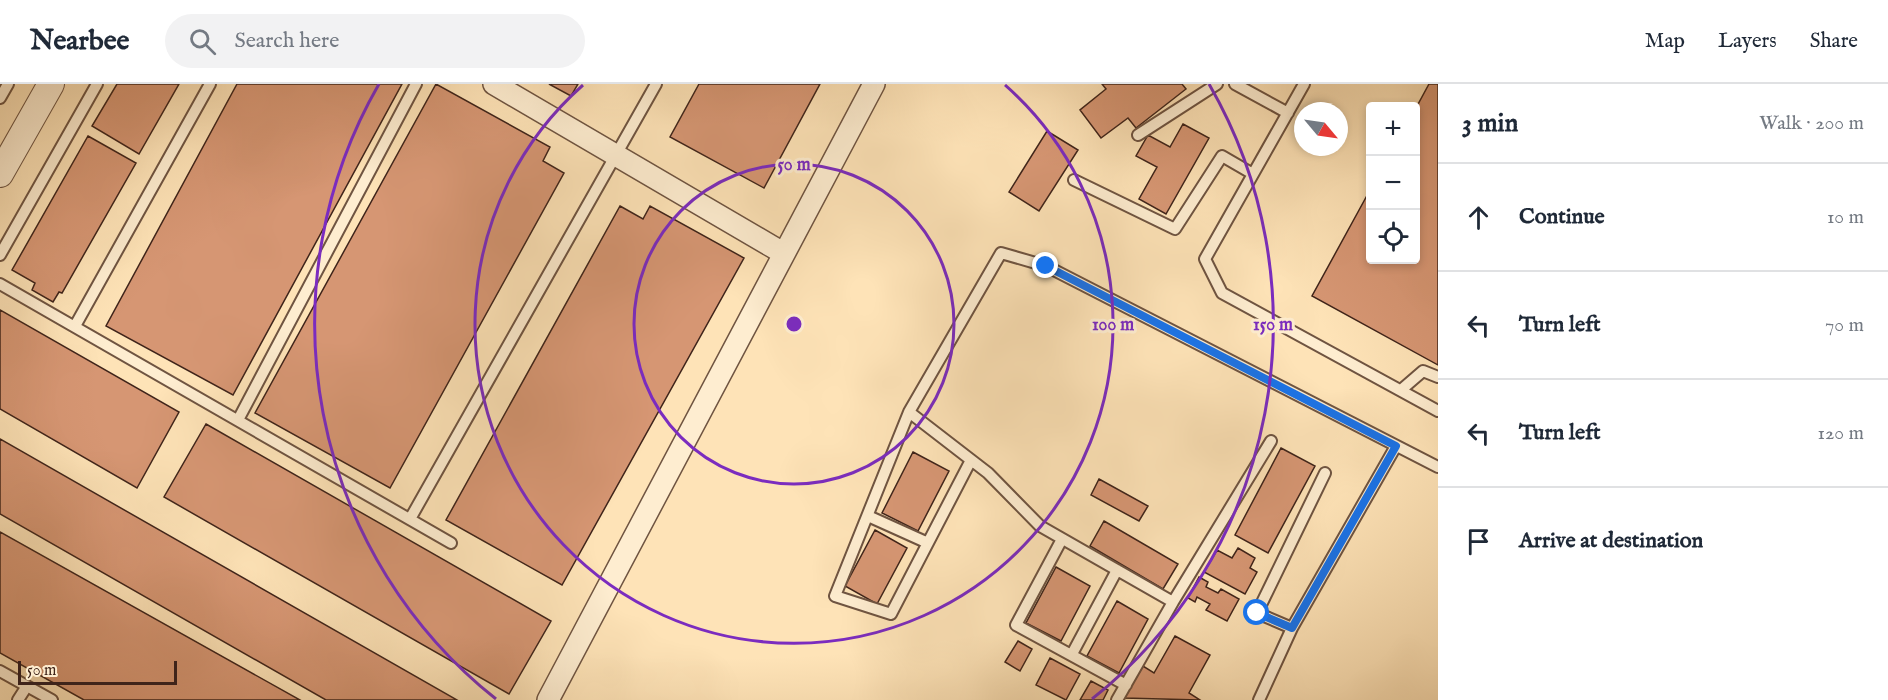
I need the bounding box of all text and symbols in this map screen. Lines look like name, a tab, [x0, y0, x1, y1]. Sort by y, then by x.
search box	[165, 14, 585, 68]
text: Nearbee	[30, 24, 129, 59]
icon: search	[186, 25, 219, 58]
text: Search here	[234, 27, 339, 55]
text: Map	[1645, 28, 1685, 55]
text: Layers	[1718, 28, 1777, 55]
text: Share	[1810, 28, 1858, 55]
north arrow	[1294, 102, 1348, 156]
map controls	[1366, 102, 1420, 264]
button: +	[1366, 102, 1420, 156]
text: 3 min	[1462, 107, 1518, 140]
text: Walk · 200 m	[1759, 111, 1864, 136]
text: 50 m	[777, 154, 811, 177]
button: −	[1366, 156, 1420, 210]
icon: ahead	[1462, 201, 1495, 234]
text: Continue	[1519, 203, 1605, 231]
text: 10 m	[1827, 205, 1864, 230]
button: locate	[1366, 210, 1420, 264]
route end	[1032, 252, 1058, 278]
icon: left	[1462, 309, 1495, 342]
text: Turn left	[1519, 311, 1601, 339]
text: 70 m	[1825, 313, 1864, 338]
centre of rings	[784, 314, 804, 334]
text: 100 m	[1092, 314, 1134, 337]
text: 150 m	[1253, 314, 1293, 337]
icon: left	[1462, 417, 1495, 450]
text: Turn left	[1519, 419, 1601, 447]
text: 120 m	[1818, 421, 1864, 446]
icon: arrive	[1462, 525, 1495, 558]
text: Arrive at destination	[1519, 527, 1703, 555]
route start	[1243, 599, 1269, 625]
scale bar	[18, 658, 177, 686]
text: 50 m	[27, 661, 56, 681]

